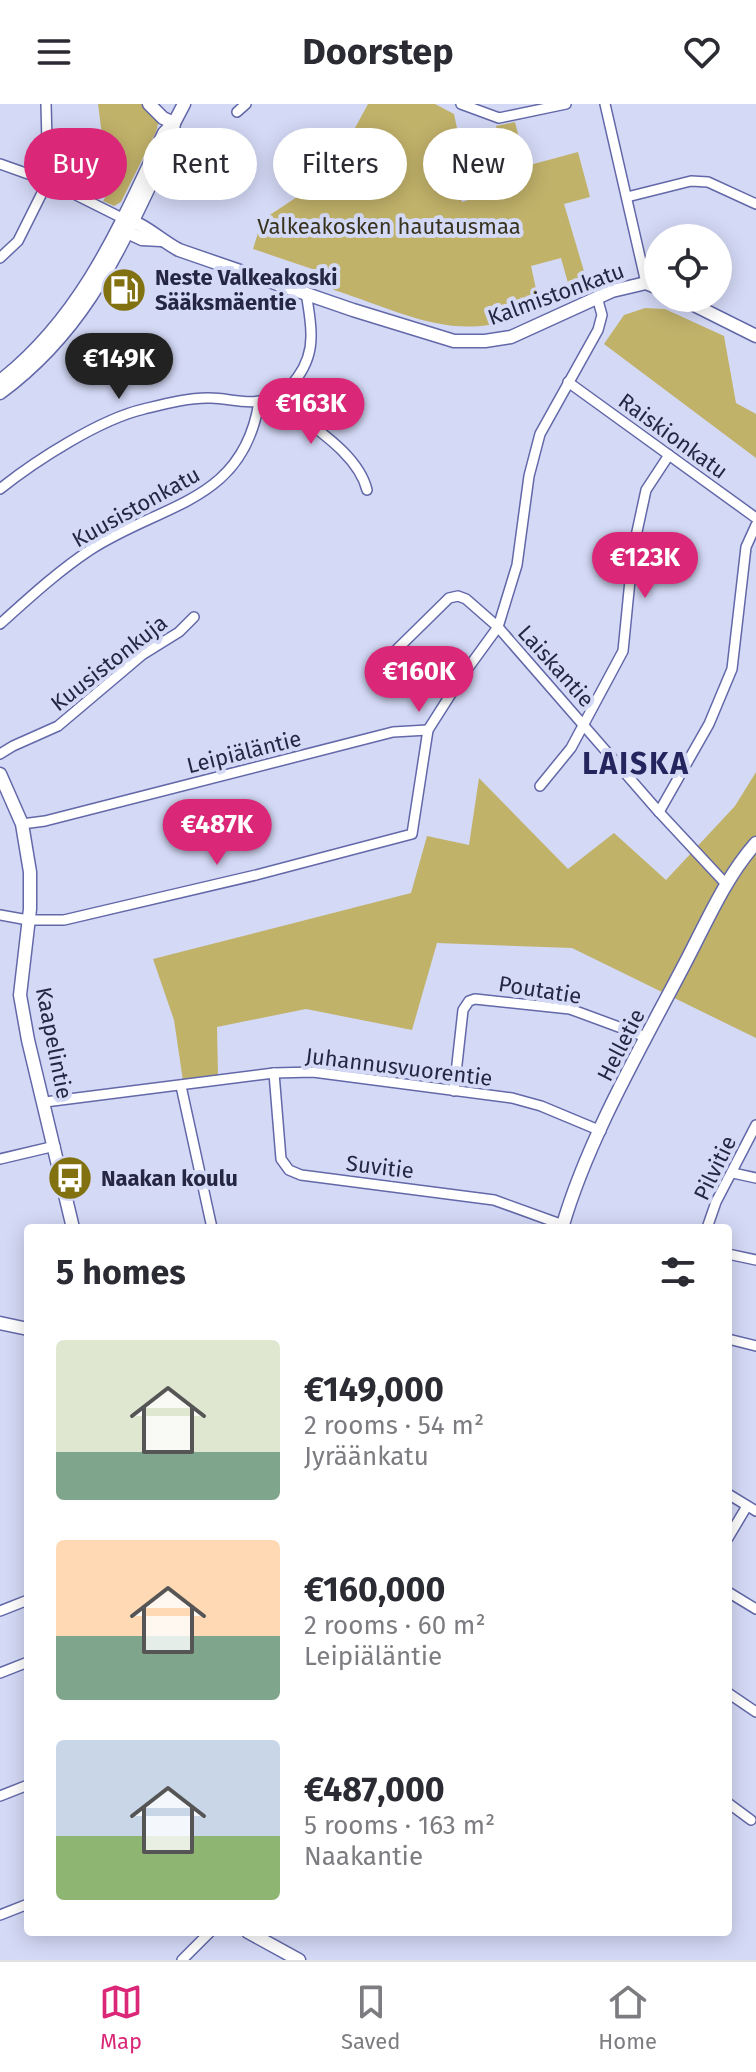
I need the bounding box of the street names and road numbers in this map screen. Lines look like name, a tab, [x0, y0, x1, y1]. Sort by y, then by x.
street label: Kalmistonkatu	[484, 257, 628, 331]
street label: Raiskionkatu	[613, 387, 733, 485]
street label: Kuusistonkatu	[67, 461, 205, 553]
street label: Kuusistonkuja	[45, 609, 173, 717]
street label: Laiskantie	[512, 619, 600, 713]
street label: Leipiäläntie	[184, 725, 304, 779]
street label: Poutatie	[497, 970, 583, 1010]
street label: Kaapelintie	[30, 985, 78, 1101]
street label: Helletie	[591, 1004, 651, 1086]
street label: Juhannusvuorentie	[304, 1042, 494, 1092]
street label: Pilvitie	[688, 1131, 742, 1205]
street label: Suvitie	[345, 1149, 415, 1185]

